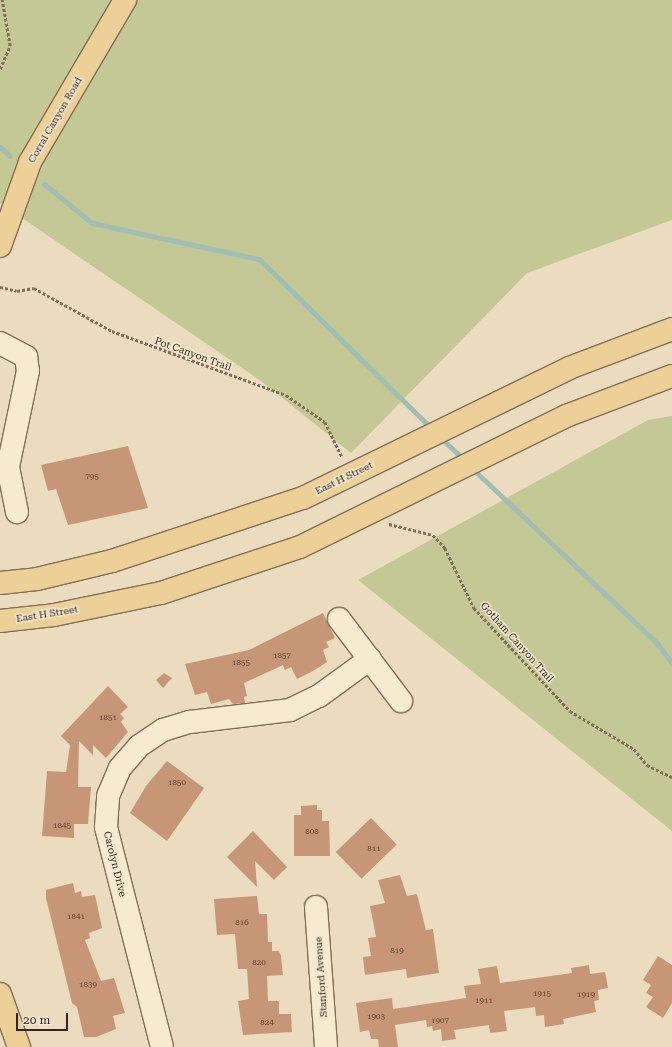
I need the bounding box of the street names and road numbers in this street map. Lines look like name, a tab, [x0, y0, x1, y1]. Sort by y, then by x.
street label: Corral Canyon Road	[26, 75, 84, 165]
street label: Pot Canyon Trail	[153, 335, 233, 373]
street label: East H Street	[313, 459, 375, 497]
street label: Gotham Canyon Trail	[478, 600, 556, 684]
street label: East H Street	[15, 603, 79, 625]
street label: Carolyn Drive	[101, 830, 129, 898]
street label: Stanford Avenue	[312, 936, 330, 1018]

